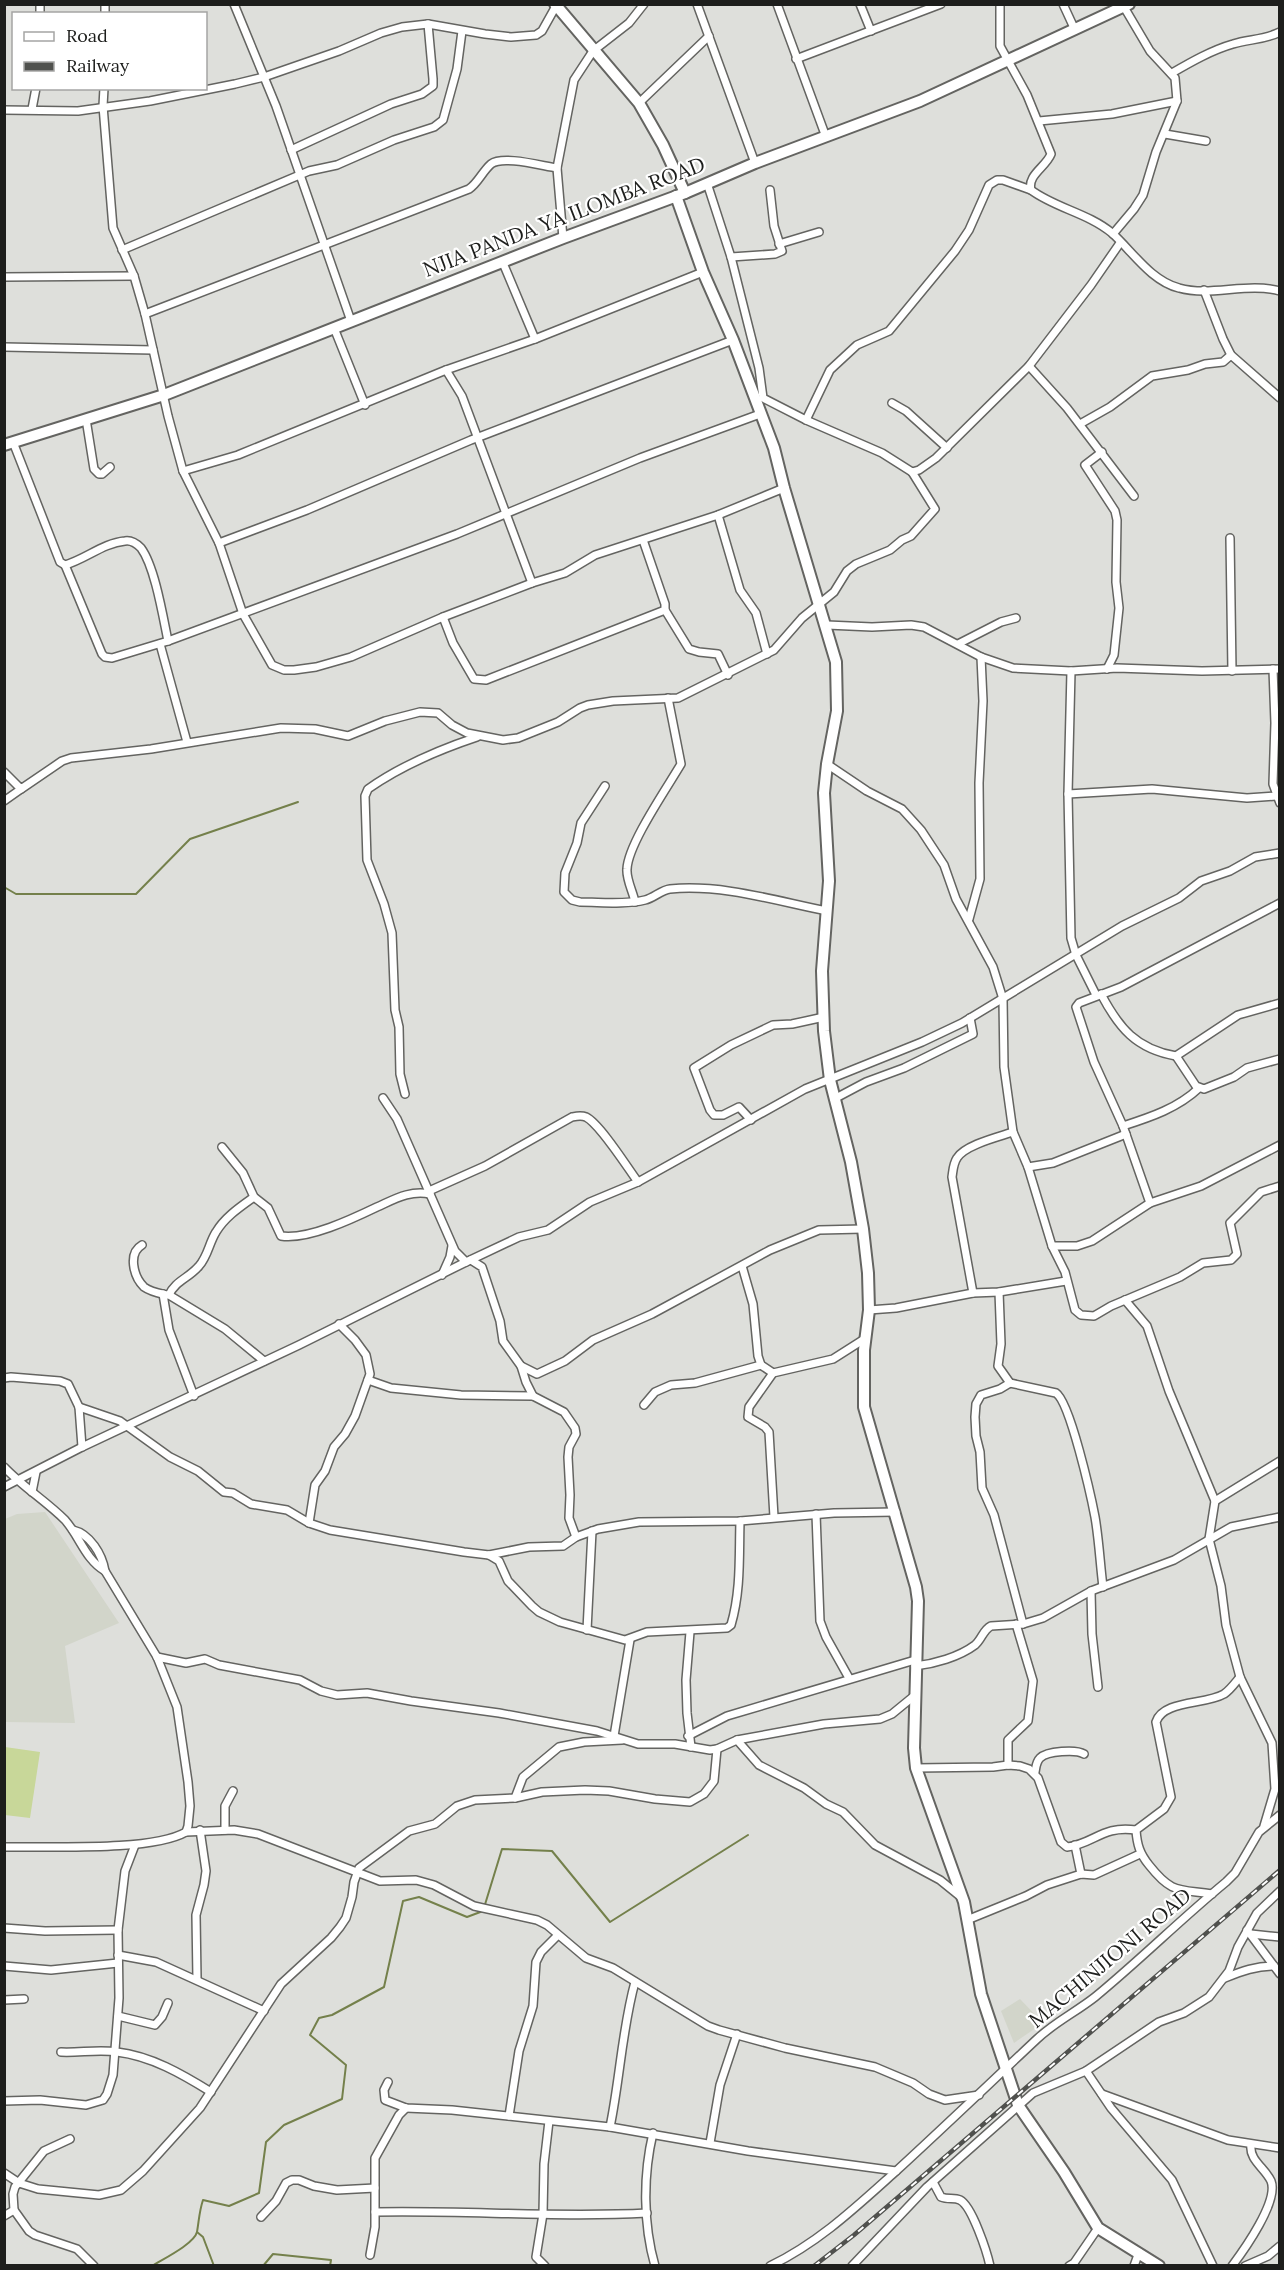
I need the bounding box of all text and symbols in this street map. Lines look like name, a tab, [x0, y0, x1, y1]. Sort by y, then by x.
legend	[12, 12, 207, 90]
text: Road	[66, 24, 108, 47]
text: Railway	[66, 54, 130, 77]
street label: NJIA PANDA YA ILOMBA ROAD	[419, 150, 709, 283]
street label: MACHINJIONI ROAD	[1023, 1882, 1197, 2034]

